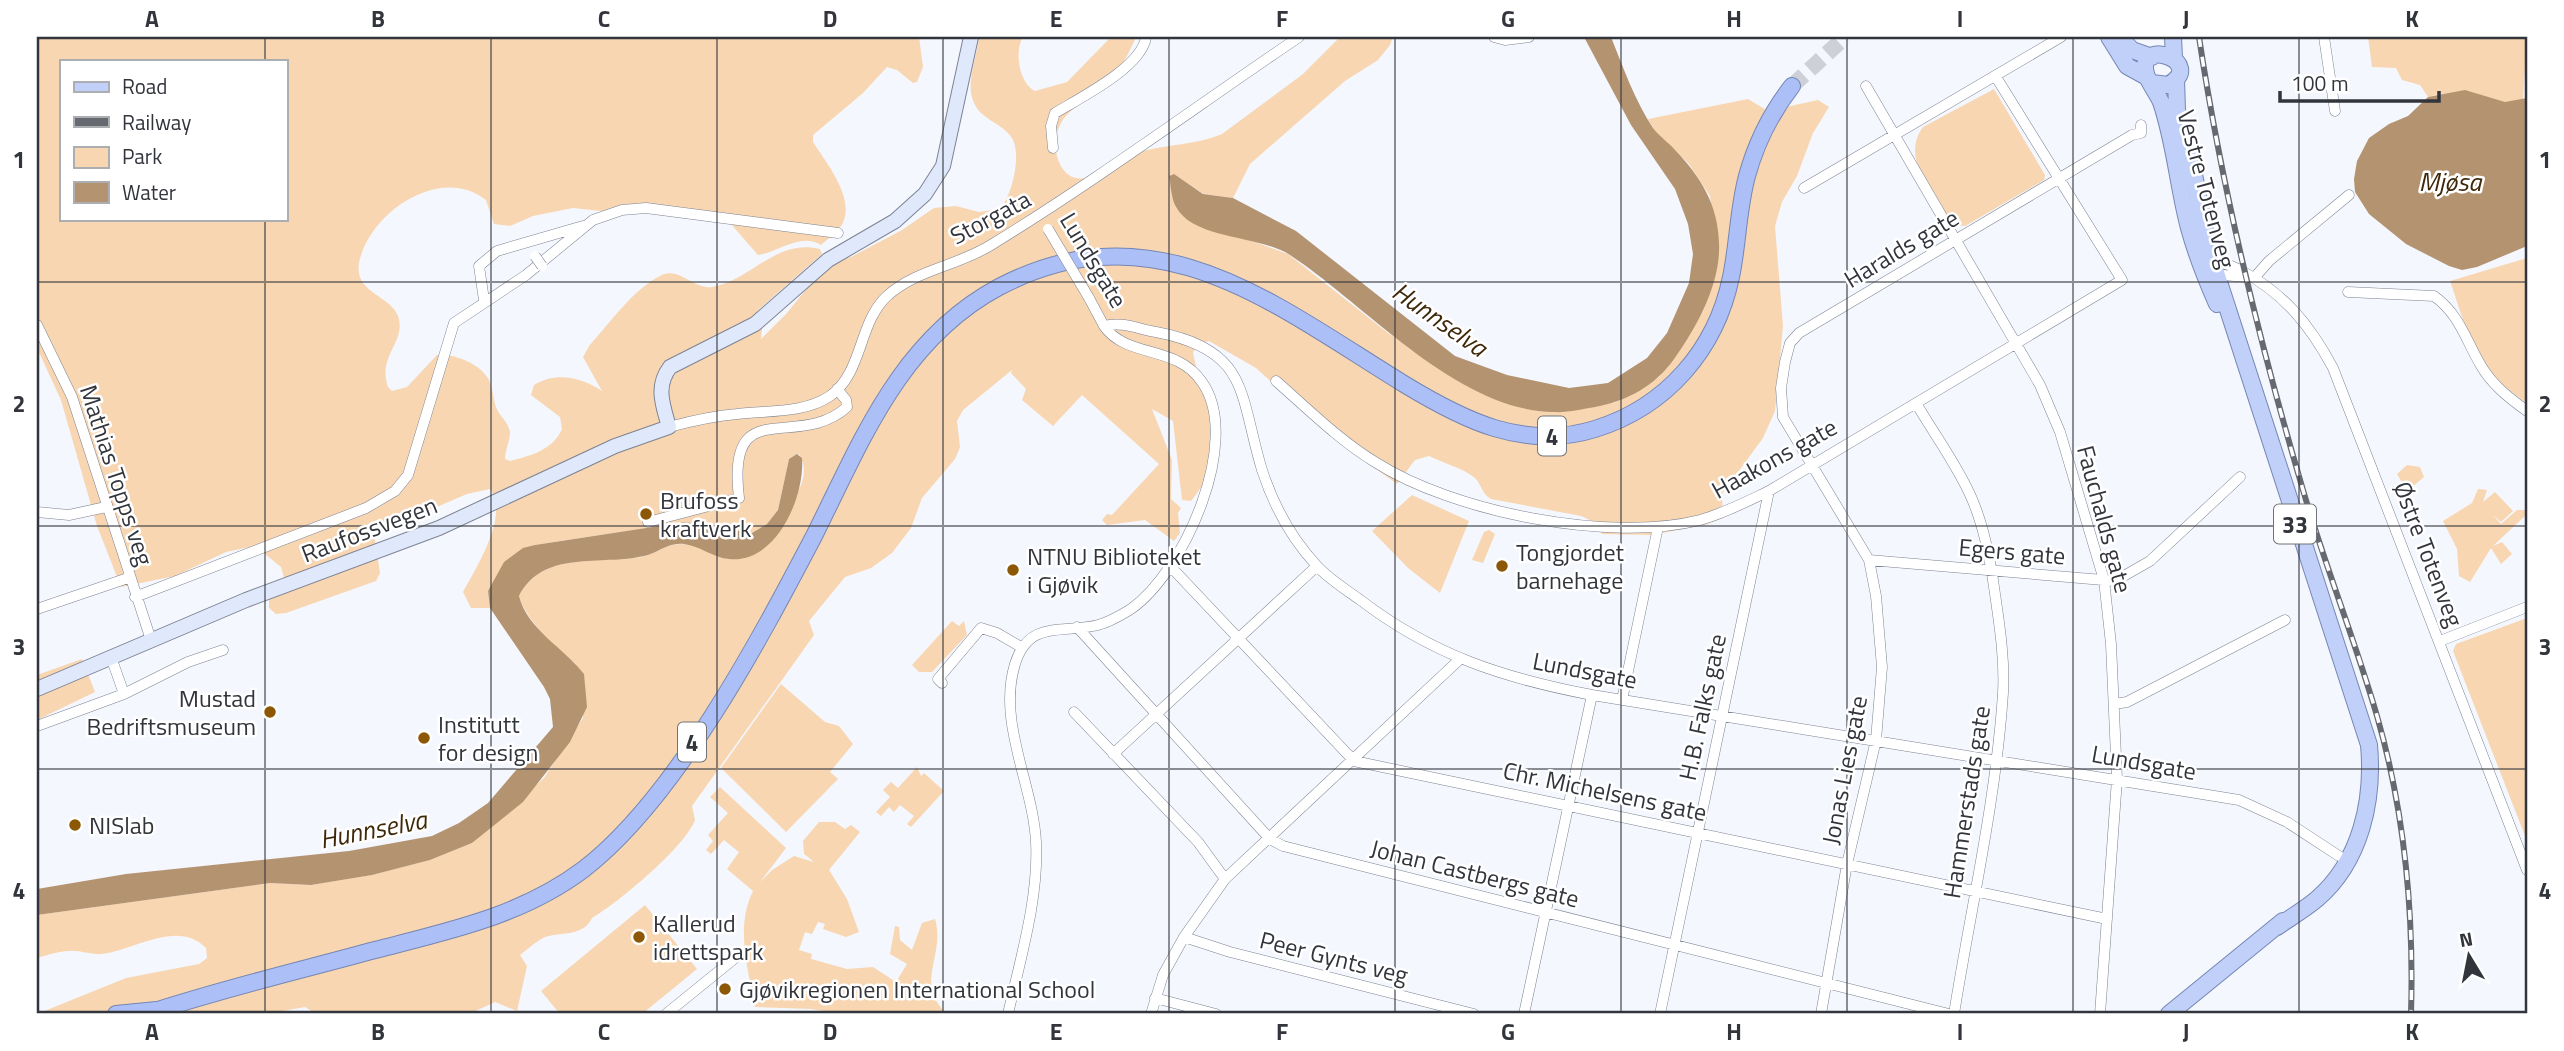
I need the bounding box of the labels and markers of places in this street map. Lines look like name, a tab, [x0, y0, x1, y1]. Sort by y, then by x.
place label: Brufoss kraftverk	[660, 482, 752, 546]
marker: Brufoss kraftverk	[638, 506, 654, 522]
place label: Tongjordet barnehage	[1516, 534, 1624, 598]
place label: NTNU Biblioteket i Gjøvik	[1027, 538, 1202, 602]
marker: Tongjordet barnehage	[1494, 558, 1510, 574]
marker: NTNU Biblioteket i Gjøvik	[1005, 562, 1021, 578]
place label: Mustad Bedriftsmuseum	[86, 680, 256, 744]
marker: Mustad Bedriftsmuseum	[262, 704, 278, 720]
place label: Institutt for design	[438, 706, 538, 770]
marker: Institutt for design	[416, 730, 432, 746]
place label: NISlab	[89, 807, 154, 843]
marker: NISlab	[67, 817, 83, 833]
place label: Kallerud idrettspark	[653, 905, 764, 969]
marker: Kallerud idrettspark	[631, 929, 647, 945]
place label: Gjøvikregionen International School	[739, 971, 1095, 1007]
marker: Gjøvikregionen International School	[717, 981, 733, 997]

